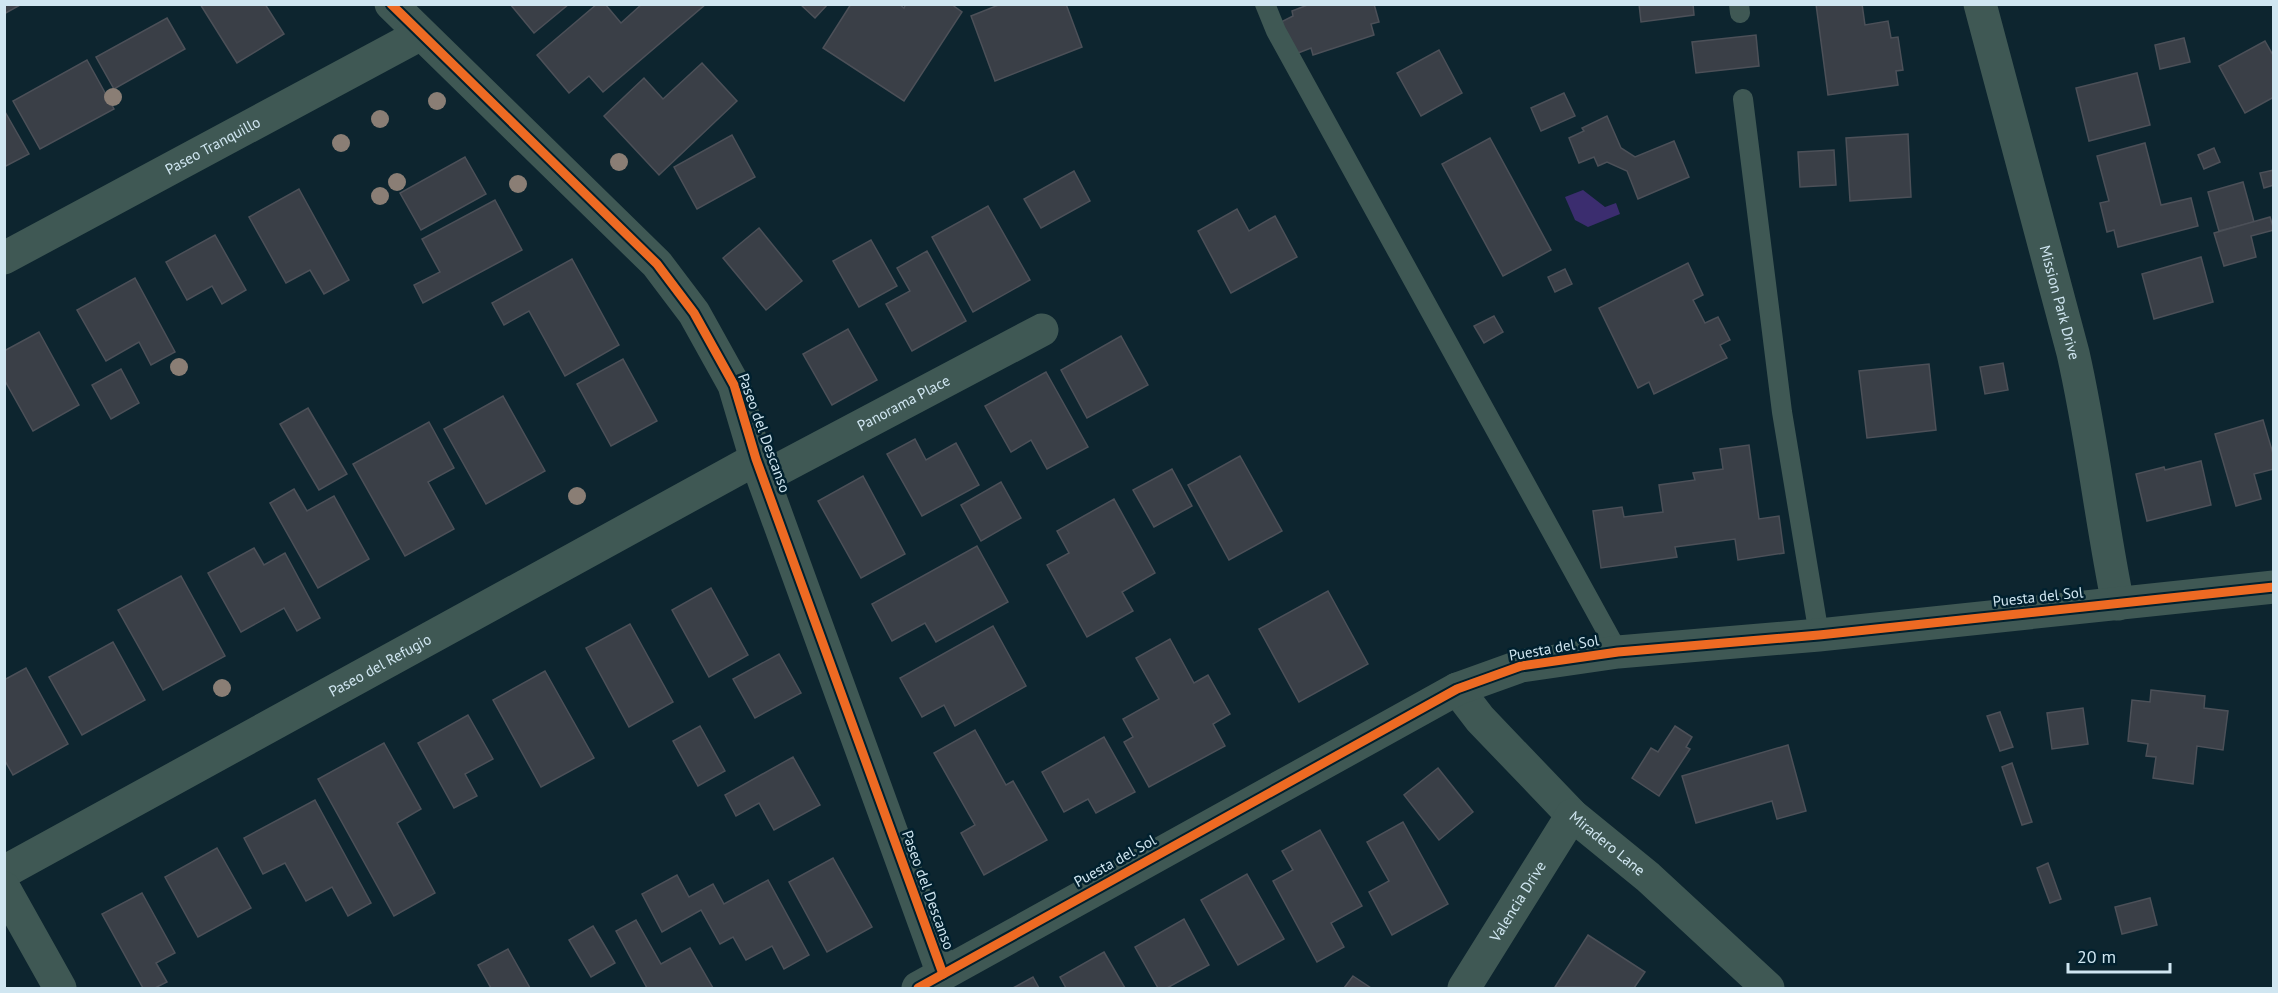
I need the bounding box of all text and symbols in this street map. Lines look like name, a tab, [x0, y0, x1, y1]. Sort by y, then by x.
street label: Paseo Tranquillo	[162, 112, 263, 179]
street label: Mission Park Drive	[2036, 243, 2084, 362]
street label: Panorama Place	[854, 370, 953, 435]
street label: Paseo del Descanso	[734, 371, 795, 495]
street label: Puesta del Sol	[1992, 582, 2085, 611]
street label: Paseo del Refugio	[325, 629, 434, 701]
street label: Puesta del Sol	[1508, 630, 1601, 665]
street label: Miradero Lane	[1566, 807, 1649, 880]
street label: Paseo del Descanso	[898, 828, 959, 952]
street label: Puesta del Sol	[1070, 830, 1160, 891]
street label: Valencia Drive	[1485, 857, 1550, 946]
scale bar	[2068, 936, 2170, 974]
text: 20 m	[2077, 945, 2116, 968]

